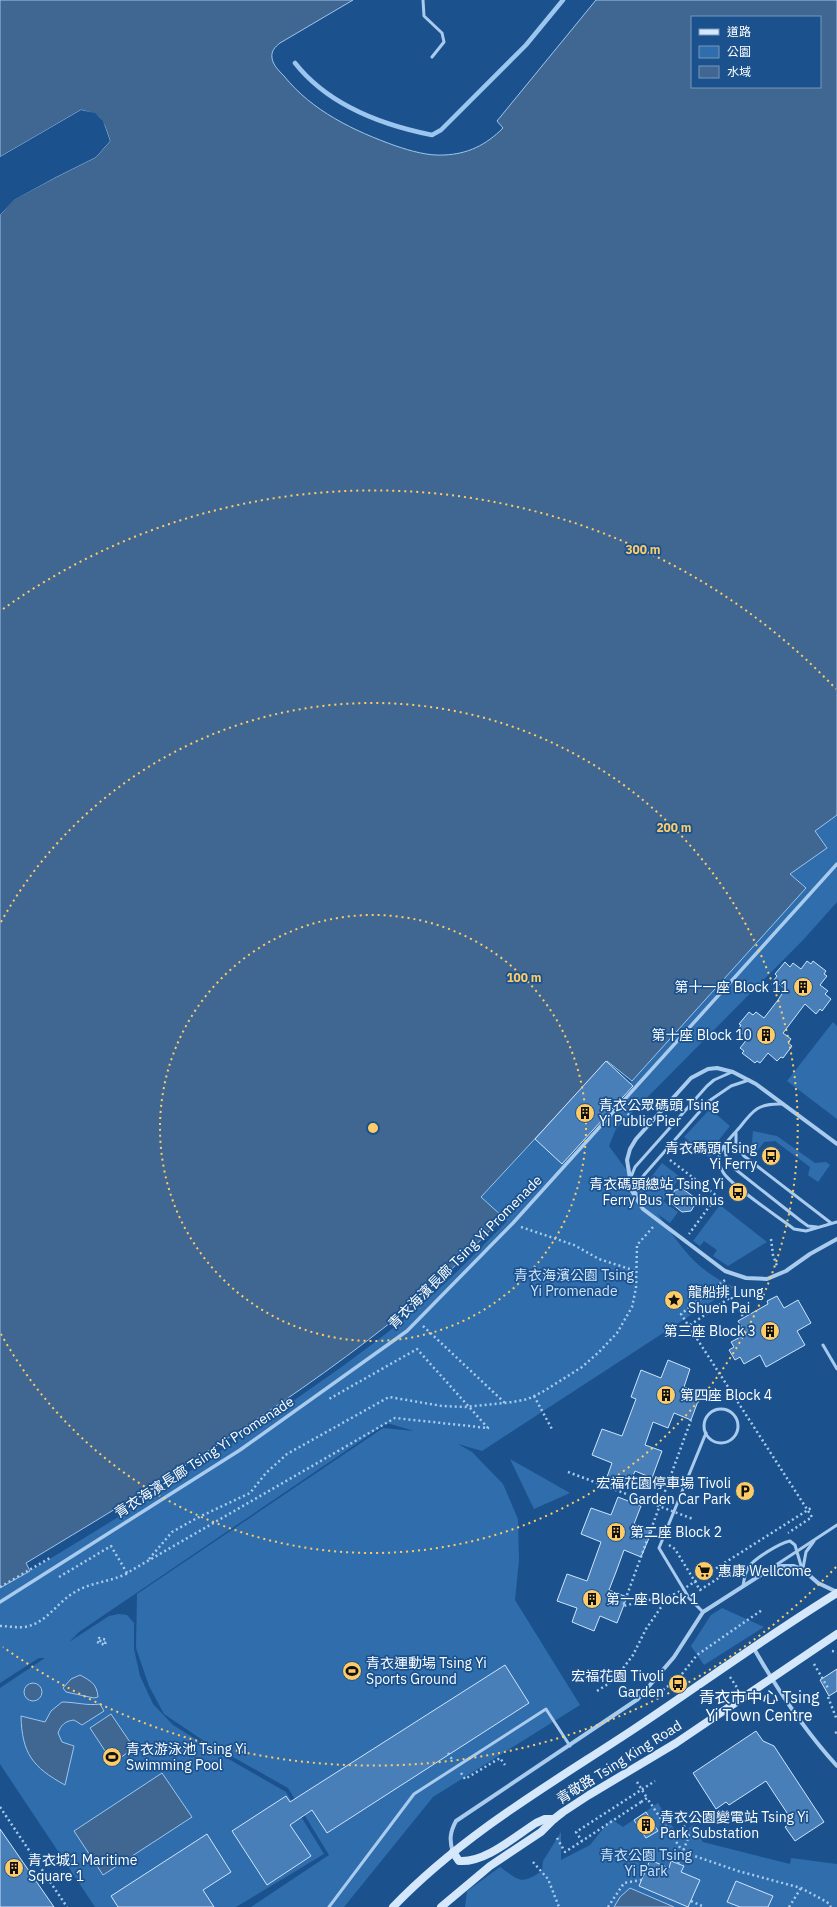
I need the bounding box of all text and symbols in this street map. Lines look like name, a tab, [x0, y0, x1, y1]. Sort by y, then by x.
legend	[691, 16, 821, 88]
text: 道路	[727, 24, 751, 39]
text: 公園	[727, 44, 751, 59]
text: 水域	[727, 64, 751, 79]
text: 300 m	[625, 542, 661, 557]
text: 200 m	[656, 820, 692, 835]
text: 100 m	[506, 970, 542, 985]
building icon: 第十一座 Block 11	[792, 976, 814, 998]
place label: 第十一座 Block 11	[674, 978, 789, 996]
building icon: 第十座 Block 10	[755, 1024, 777, 1046]
place label: 第十座 Block 10	[651, 1026, 752, 1044]
place label: 青衣公眾碼頭 Tsing Yi Public Pier	[599, 1096, 720, 1130]
building icon: 青衣公眾碼頭 Tsing Yi Public Pier	[574, 1102, 596, 1124]
centre of rings	[366, 1121, 380, 1135]
place label: 青衣碼頭 Tsing Yi Ferry	[665, 1139, 758, 1173]
bus stop icon: 青衣碼頭 Tsing Yi Ferry	[760, 1145, 782, 1167]
street label: 青衣海濱長廊 Tsing Yi Promenade	[384, 1171, 546, 1333]
place label: 青衣碼頭總站 Tsing Yi Ferry Bus Terminus	[589, 1175, 724, 1209]
bus stop icon: 青衣碼頭總站 Tsing Yi Ferry Bus Terminus	[727, 1181, 749, 1203]
park label: 青衣海濱公園 Tsing Yi Promenade	[514, 1266, 635, 1300]
place label: 龍船排 Lung Shuen Pai	[688, 1283, 764, 1317]
place icon: 龍船排 Lung Shuen Pai	[663, 1289, 685, 1311]
building icon: 第三座 Block 3	[759, 1320, 781, 1342]
place label: 第三座 Block 3	[664, 1322, 756, 1340]
building icon: 第四座 Block 4	[655, 1384, 677, 1406]
place label: 第四座 Block 4	[680, 1386, 772, 1404]
street label: 青衣海濱長廊 Tsing Yi Promenade	[111, 1392, 297, 1522]
place label: 宏福花園停車場 Tivoli Garden Car Park	[596, 1474, 732, 1508]
parking icon: 宏福花園停車場 Tivoli Garden Car Park	[734, 1480, 756, 1502]
building icon: 第二座 Block 2	[605, 1521, 627, 1543]
place label: 第二座 Block 2	[630, 1523, 722, 1541]
supermarket icon: 惠康 Wellcome	[693, 1560, 715, 1582]
place label: 惠康 Wellcome	[718, 1562, 812, 1580]
building icon: 第一座 Block 1	[581, 1588, 603, 1610]
place label: 第一座 Block 1	[606, 1590, 698, 1608]
place label: 青衣運動場 Tsing Yi Sports Ground	[366, 1654, 487, 1688]
sports icon: 青衣運動場 Tsing Yi Sports Ground	[341, 1660, 363, 1682]
place label: 宏福花園 Tivoli Garden	[571, 1667, 664, 1701]
bus stop icon: 宏福花園 Tivoli Garden	[667, 1673, 689, 1695]
district label: 青衣市中心 Tsing Yi Town Centre	[698, 1687, 820, 1725]
street label: 青敬路 Tsing King Road	[553, 1716, 685, 1808]
place label: 青衣游泳池 Tsing Yi Swimming Pool	[126, 1740, 247, 1774]
sports icon: 青衣游泳池 Tsing Yi Swimming Pool	[101, 1746, 123, 1768]
place label: 青衣公園變電站 Tsing Yi Park Substation	[660, 1808, 809, 1842]
building icon: 青衣公園變電站 Tsing Yi Park Substation	[635, 1814, 657, 1836]
park label: 青衣公園 Tsing Yi Park	[600, 1846, 693, 1880]
place label: 青衣城1 Maritime Square 1	[28, 1851, 138, 1885]
building icon: 青衣城1 Maritime Square 1	[3, 1857, 25, 1879]

